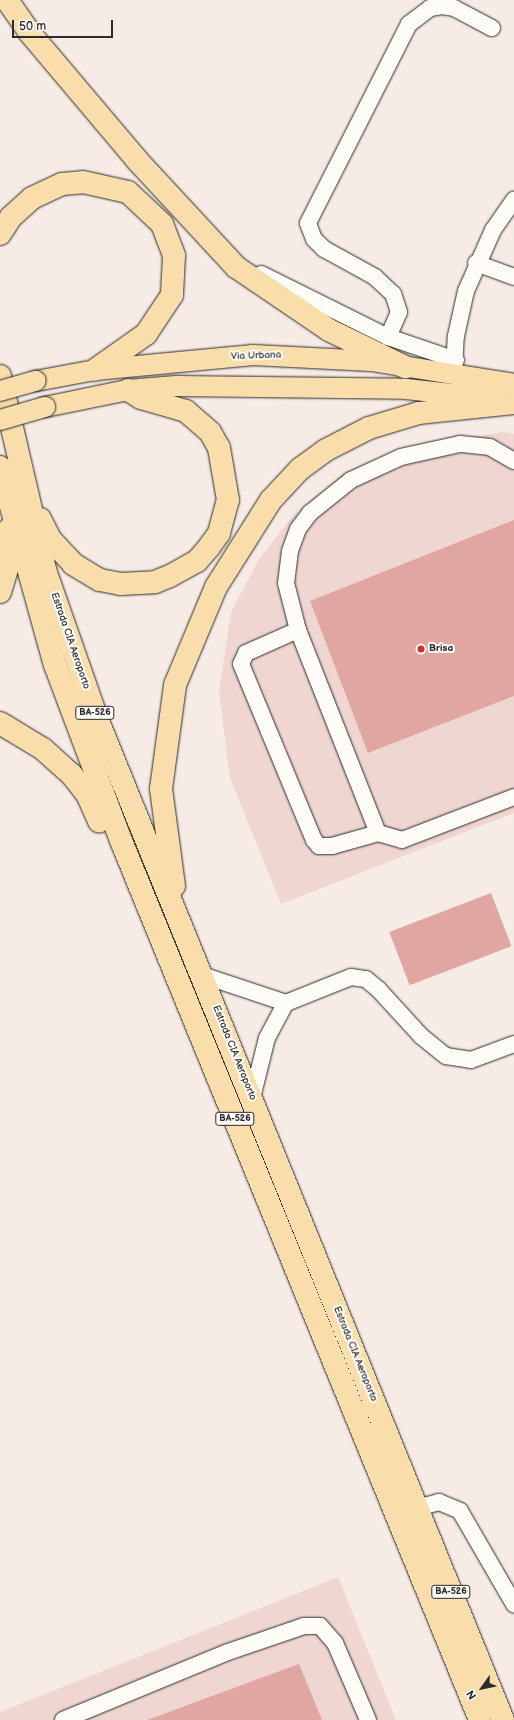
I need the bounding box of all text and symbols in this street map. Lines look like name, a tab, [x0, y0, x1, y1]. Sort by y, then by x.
scale bar	[14, 12, 115, 38]
text: 50 m	[19, 19, 46, 34]
street label: Via Urbana	[231, 349, 281, 363]
street label: Estrada CIA Aeroporto	[48, 591, 92, 691]
place label: Brisa	[429, 643, 453, 655]
marker: Brisa	[416, 644, 426, 654]
road number: BA-526	[75, 706, 115, 720]
street label: Estrada CIA Aeroporto	[209, 1004, 259, 1102]
road number: BA-526	[215, 1112, 255, 1126]
street label: Estrada CIA Aeroporto	[330, 1305, 380, 1403]
road number: BA-526	[431, 1585, 471, 1599]
north arrow	[462, 1668, 502, 1708]
text: N	[464, 1688, 479, 1702]

